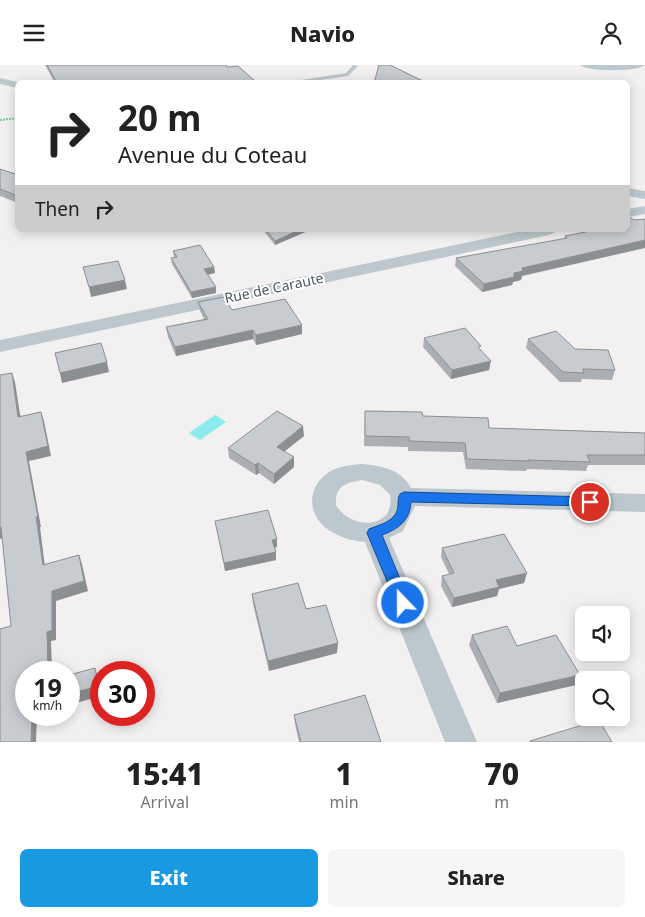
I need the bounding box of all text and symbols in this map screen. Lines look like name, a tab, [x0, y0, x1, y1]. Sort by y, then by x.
text: Navio	[290, 18, 355, 48]
icon: menu	[20, 19, 48, 47]
icon: person	[597, 19, 625, 47]
text: 20 m	[118, 94, 201, 141]
icon: right	[35, 100, 100, 165]
text: Avenue du Coteau	[118, 139, 307, 169]
icon: right	[90, 195, 118, 223]
text: Then	[35, 196, 80, 222]
street label: Rue de Caraute	[223, 268, 325, 307]
pin	[569, 481, 611, 523]
icon: arrive	[576, 488, 604, 516]
position arrow	[376, 576, 428, 628]
map controls	[575, 606, 630, 726]
button: sound	[575, 606, 630, 661]
speed limit sign: 30	[90, 661, 155, 726]
text: 19	[33, 670, 62, 704]
button: search	[575, 671, 630, 726]
text: km/h	[33, 697, 62, 714]
text: 15:41	[126, 753, 204, 794]
text: 1	[335, 753, 353, 794]
text: 70	[484, 753, 519, 794]
text: Arrival	[140, 791, 189, 813]
text: min	[330, 791, 359, 813]
text: m	[494, 791, 509, 813]
button: Exit	[20, 849, 318, 907]
button: Share	[328, 849, 625, 907]

